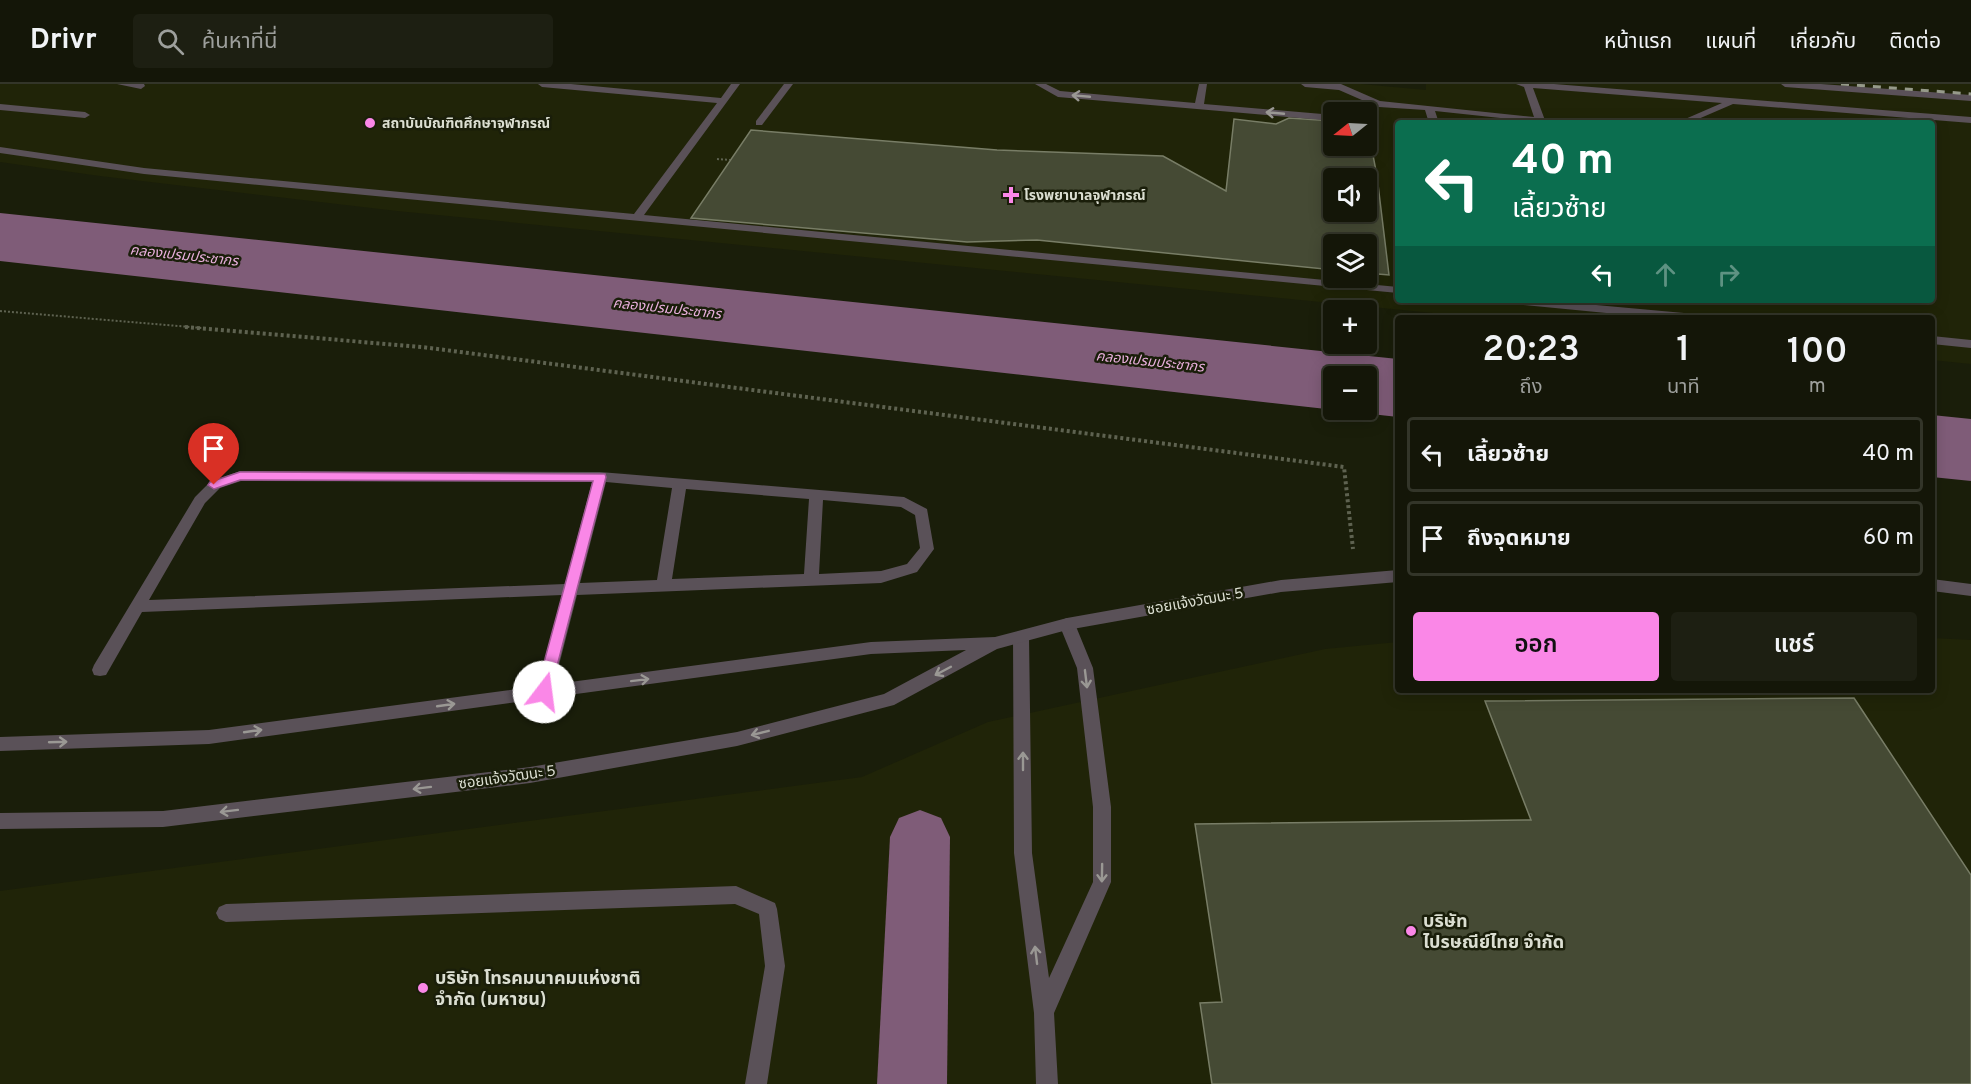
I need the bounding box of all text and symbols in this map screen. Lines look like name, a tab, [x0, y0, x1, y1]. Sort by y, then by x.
search box	[133, 14, 553, 68]
text: Drivr	[30, 23, 97, 59]
icon: search	[154, 25, 187, 58]
text: ค้นหาที่นี่	[202, 29, 277, 56]
text: หน้าแรก	[1604, 29, 1672, 56]
text: แผนที่	[1705, 29, 1756, 56]
text: เกี่ยวกับ	[1789, 29, 1856, 56]
text: ติดต่อ	[1889, 29, 1941, 56]
one-way arrow	[1072, 90, 1091, 101]
north arrow	[1323, 102, 1377, 156]
map controls	[1323, 102, 1377, 420]
one-way arrow	[1266, 107, 1286, 118]
marker: สถาบันบัณฑิตศึกษาจุฬาภรณ์	[363, 116, 377, 130]
place label: สถาบันบัณฑิตศึกษาจุฬาภรณ์	[382, 116, 550, 133]
text: 40 m	[1512, 136, 1614, 189]
icon: left	[1413, 144, 1491, 222]
button: sound	[1323, 168, 1377, 222]
marker: โรงพยาบาลจุฬาภรณ์	[1002, 186, 1020, 204]
place label: โรงพยาบาลจุฬาภรณ์	[1024, 188, 1146, 205]
text: เลี้ยวซ้าย	[1512, 193, 1606, 227]
button: layers	[1323, 234, 1377, 288]
water label: คลองเปรมประชากร	[129, 242, 240, 271]
icon: left	[1586, 258, 1619, 291]
icon: ahead	[1649, 258, 1682, 291]
icon: right	[1712, 258, 1745, 291]
water label: คลองเปรมประชากร	[612, 295, 723, 324]
button: +	[1323, 300, 1377, 354]
text: 20:23	[1482, 328, 1580, 374]
text: 1	[1676, 328, 1690, 374]
text: 100	[1787, 330, 1848, 376]
water label: คลองเปรมประชากร	[1095, 348, 1206, 377]
button: −	[1323, 366, 1377, 420]
text: m	[1809, 374, 1826, 400]
text: ถึง	[1520, 375, 1542, 401]
text: นาที	[1667, 375, 1700, 401]
pin	[188, 423, 239, 485]
icon: arrive	[197, 432, 230, 465]
icon: left	[1416, 438, 1449, 471]
text: 40 m	[1862, 441, 1914, 468]
text: เลี้ยวซ้าย	[1467, 442, 1549, 469]
icon: arrive	[1416, 522, 1449, 555]
text: 60 m	[1863, 525, 1914, 552]
text: ถึงจุดหมาย	[1467, 526, 1571, 553]
street label: ซอยแจ้งวัฒนะ 5	[1145, 585, 1245, 620]
button: ออก	[1413, 612, 1659, 681]
button: แชร์	[1671, 612, 1917, 681]
position arrow	[512, 660, 576, 724]
one-way arrow	[935, 666, 953, 677]
one-way arrow	[1081, 669, 1092, 689]
one-way arrow	[629, 674, 649, 685]
one-way arrow	[436, 700, 456, 711]
one-way arrow	[243, 726, 262, 737]
one-way arrow	[751, 727, 770, 739]
one-way arrow	[48, 737, 68, 748]
one-way arrow	[1017, 751, 1029, 771]
street label: ซอยแจ้งวัฒนะ 5	[457, 762, 557, 795]
one-way arrow	[413, 783, 433, 794]
one-way arrow	[219, 806, 239, 817]
one-way arrow	[1096, 863, 1107, 883]
place label: บริษัท ไปรษณีย์ไทย จำกัด	[1423, 911, 1564, 955]
marker: บริษัท ไปรษณีย์ไทย จำกัด	[1404, 924, 1418, 938]
one-way arrow	[1031, 945, 1042, 965]
place label: บริษัท โทรคมนาคมแห่งชาติ จำกัด (มหาชน)	[435, 968, 641, 1012]
marker: บริษัท โทรคมนาคมแห่งชาติ จำกัด (มหาชน)	[416, 981, 430, 995]

